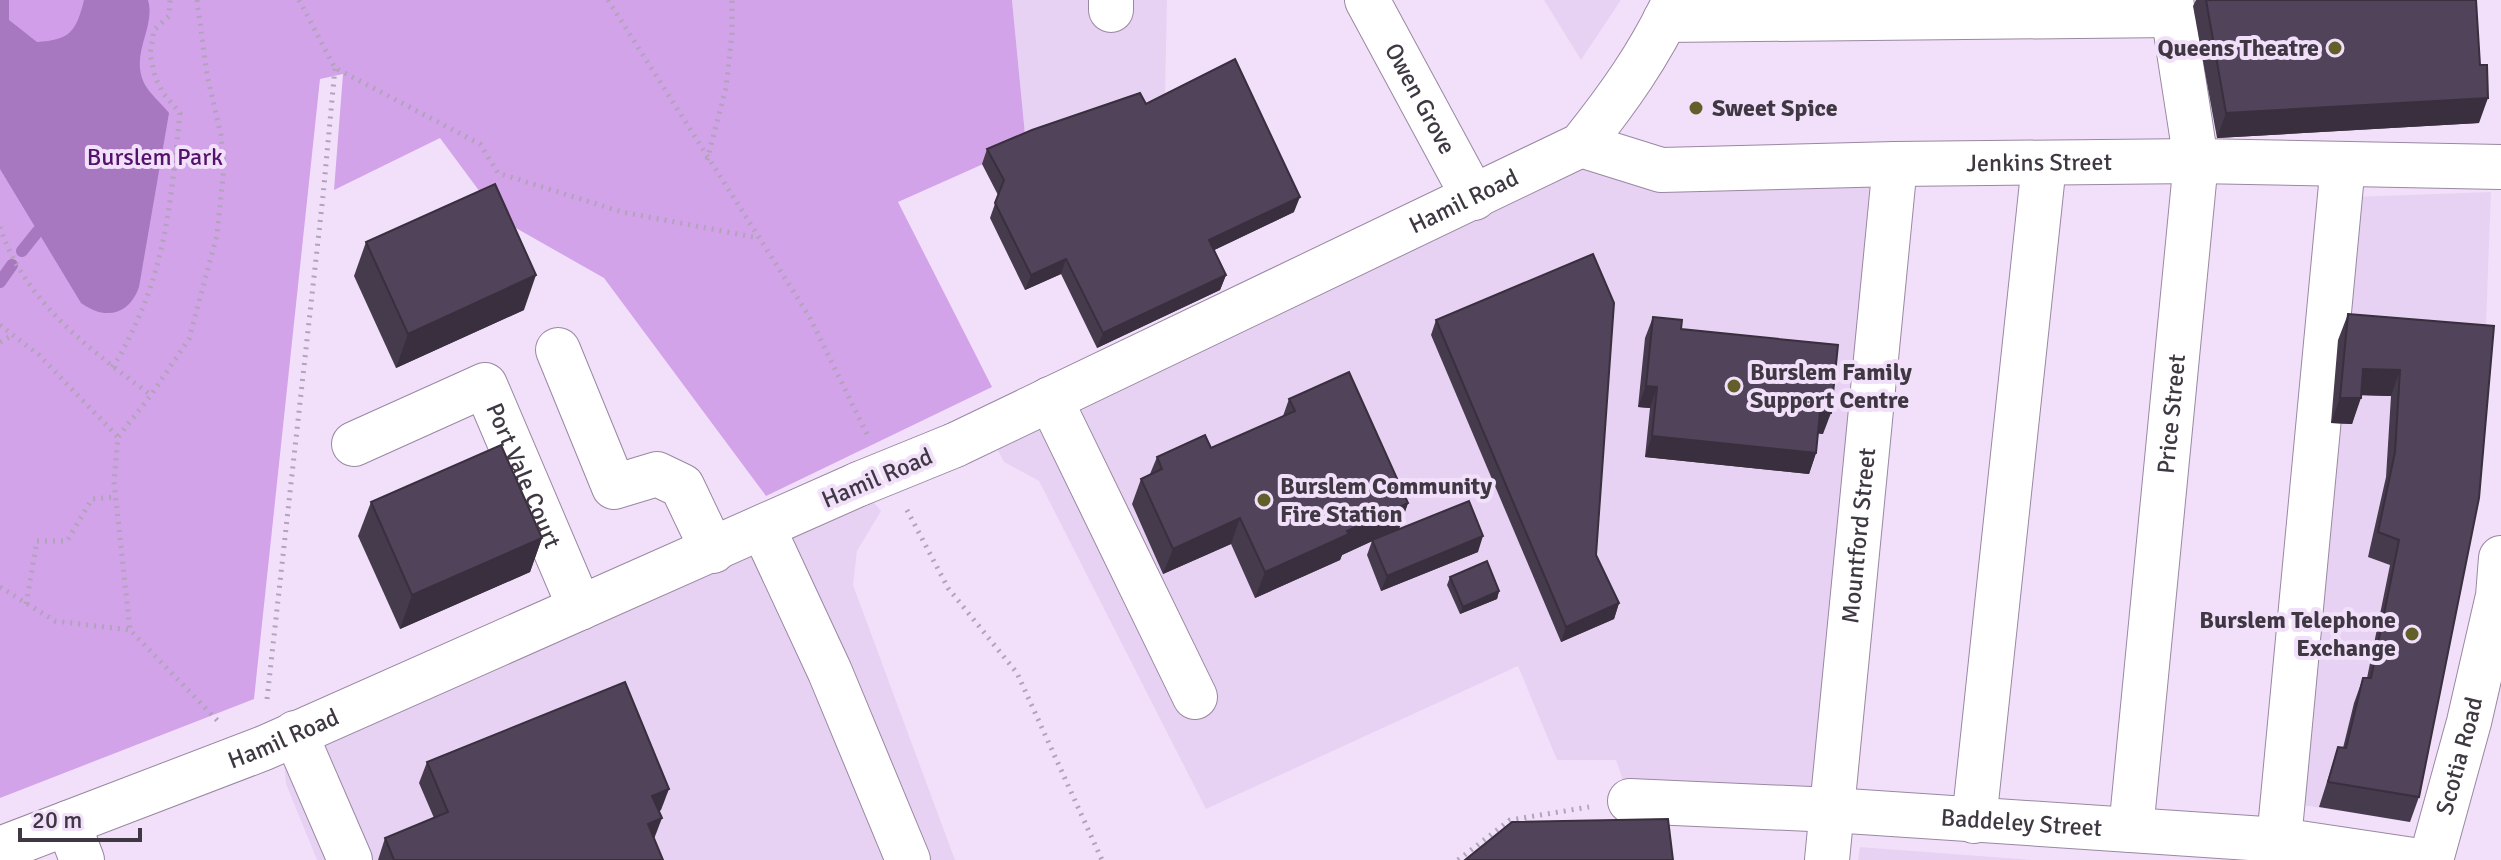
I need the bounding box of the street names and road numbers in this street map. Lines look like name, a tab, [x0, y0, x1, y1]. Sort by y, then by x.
street label: Owen Grove	[1378, 38, 1462, 159]
street label: Jenkins Street	[1966, 147, 2112, 178]
street label: Hamil Road	[1404, 162, 1523, 240]
street label: Price Street	[2151, 353, 2192, 475]
street label: Port Vale Court	[479, 398, 568, 553]
street label: Hamil Road	[817, 441, 937, 515]
street label: Mountford Street	[1835, 446, 1882, 625]
street label: Scotia Road	[2429, 694, 2489, 818]
street label: Hamil Road	[224, 702, 343, 775]
street label: Baddeley Street	[1940, 802, 2103, 843]

